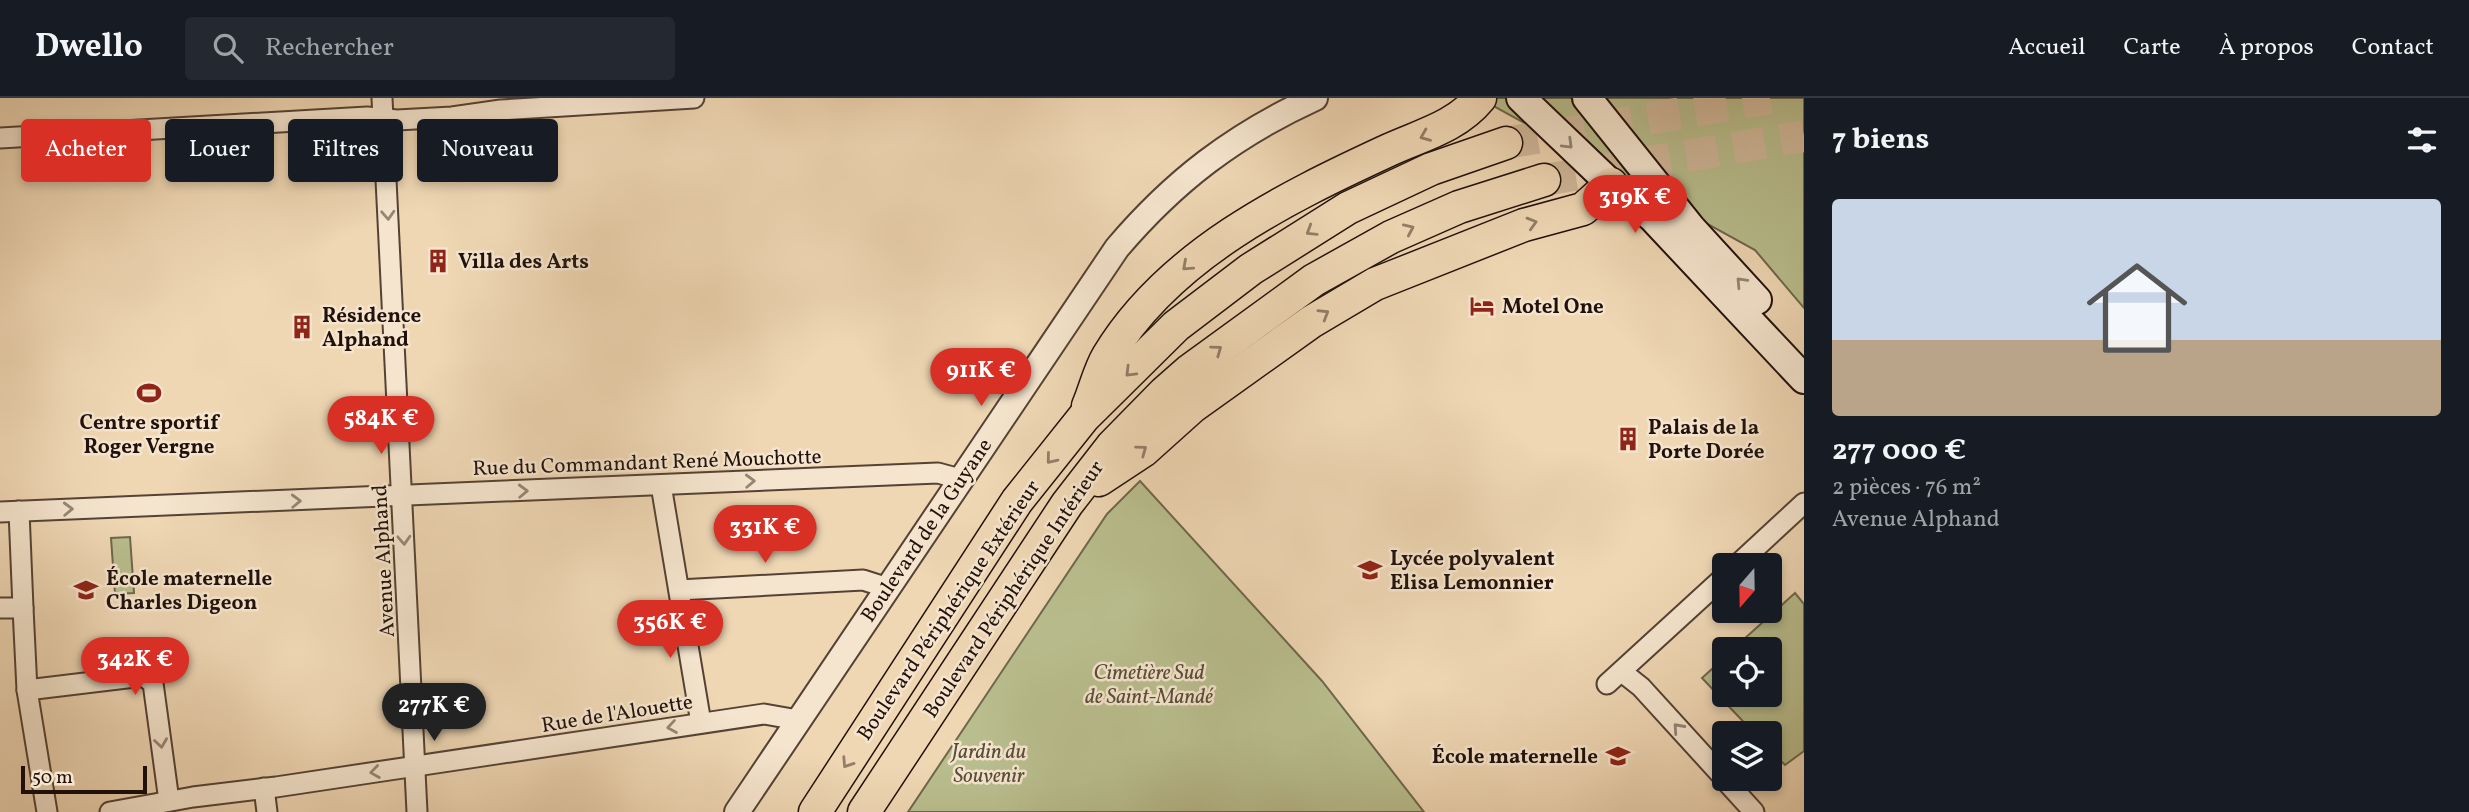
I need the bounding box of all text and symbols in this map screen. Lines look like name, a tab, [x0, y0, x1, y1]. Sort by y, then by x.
search box	[185, 17, 675, 80]
text: Dwello	[35, 25, 143, 71]
icon: search	[209, 29, 247, 67]
text: Rechercher	[265, 30, 394, 66]
text: Accueil	[2008, 31, 2085, 65]
text: Carte	[2123, 31, 2181, 65]
text: À propos	[2219, 31, 2314, 65]
text: Contact	[2352, 31, 2434, 65]
chip: Acheter	[21, 119, 151, 182]
chip: Louer	[165, 119, 274, 182]
chip: Filtres	[288, 119, 403, 182]
chip: Nouveau	[417, 119, 558, 182]
text: 7 biens	[1832, 119, 1929, 161]
icon: filters	[2403, 121, 2441, 159]
one-way arrow	[1419, 127, 1431, 141]
one-way arrow	[1560, 135, 1573, 148]
pin: 319K €	[1578, 176, 1692, 235]
text: 319K €	[1599, 182, 1671, 214]
one-way arrow	[380, 210, 395, 221]
one-way arrow	[1526, 217, 1538, 231]
one-way arrow	[1305, 223, 1318, 236]
one-way arrow	[1402, 223, 1414, 237]
icon: home	[2074, 245, 2200, 371]
building icon: Villa des Arts	[424, 247, 452, 275]
place label: Villa des Arts	[458, 248, 589, 277]
one-way arrow	[1182, 258, 1195, 271]
one-way arrow	[1737, 277, 1749, 290]
hotel icon: Motel One	[1468, 292, 1496, 320]
place label: Motel One	[1502, 293, 1604, 322]
place label: Résidence Alphand	[322, 302, 421, 355]
one-way arrow	[1317, 309, 1329, 322]
building icon: Résidence Alphand	[288, 313, 316, 341]
one-way arrow	[1209, 346, 1222, 359]
pin: 911K €	[924, 348, 1038, 408]
text: 911K €	[946, 355, 1016, 387]
one-way arrow	[1125, 363, 1138, 376]
sports icon: Centre sportif Roger Vergne	[135, 379, 163, 407]
pin: 584K €	[324, 396, 438, 456]
text: 584K €	[343, 403, 419, 435]
place label: Centre sportif Roger Vergne	[80, 409, 220, 462]
place label: Palais de la Porte Dorée	[1648, 414, 1764, 467]
building icon: Palais de la Porte Dorée	[1614, 425, 1642, 453]
text: 277 000 €	[1832, 430, 1966, 472]
street label: Boulevard de la Guyane	[855, 433, 1000, 629]
street label: Rue du Commandant René Mouchotte	[472, 443, 822, 484]
one-way arrow	[1134, 446, 1147, 458]
one-way arrow	[1046, 451, 1059, 463]
street label: Boulevard Périphérique Intérieur	[917, 455, 1112, 724]
text: 2 pièces · 76 m²	[1832, 472, 1981, 504]
one-way arrow	[745, 473, 756, 488]
street label: Boulevard Périphérique Extérieur	[851, 475, 1048, 747]
one-way arrow	[518, 483, 529, 498]
street label: Avenue Alphand	[366, 484, 403, 638]
one-way arrow	[290, 493, 301, 508]
one-way arrow	[63, 502, 74, 517]
text: Avenue Alphand	[1832, 504, 2000, 536]
pin: 331K €	[708, 505, 822, 565]
text: 331K €	[730, 512, 800, 544]
one-way arrow	[397, 535, 412, 546]
place label: Lycée polyvalent Elisa Lemonnier	[1390, 545, 1555, 598]
north arrow	[1712, 553, 1782, 623]
map controls	[1712, 553, 1782, 791]
school or university icon: Lycée polyvalent Elisa Lemonnier	[1356, 556, 1384, 584]
place label: École maternelle Charles Digeon	[106, 565, 272, 618]
school or university icon: École maternelle Charles Digeon	[72, 576, 100, 604]
pin: 356K €	[613, 601, 727, 660]
text: 356K €	[633, 607, 707, 639]
button: locate	[1712, 637, 1782, 707]
pin: 342K €	[78, 638, 192, 697]
text: 342K €	[97, 644, 173, 676]
park label: Cimetière Sud de Saint-Mandé	[1085, 659, 1214, 712]
pin: 277K €	[377, 684, 491, 743]
street label: Rue de l'Alouette	[539, 688, 695, 741]
text: 277K €	[398, 690, 470, 722]
one-way arrow	[666, 719, 678, 734]
button: layers	[1712, 721, 1782, 791]
one-way arrow	[1674, 723, 1686, 736]
one-way arrow	[154, 737, 169, 749]
park label: Jardin du Souvenir	[950, 738, 1026, 791]
school or university icon: École maternelle	[1604, 742, 1632, 770]
place label: École maternelle	[1432, 743, 1598, 772]
one-way arrow	[842, 756, 855, 769]
scale bar	[21, 763, 147, 795]
one-way arrow	[369, 764, 380, 779]
text: 50 m	[32, 765, 73, 791]

